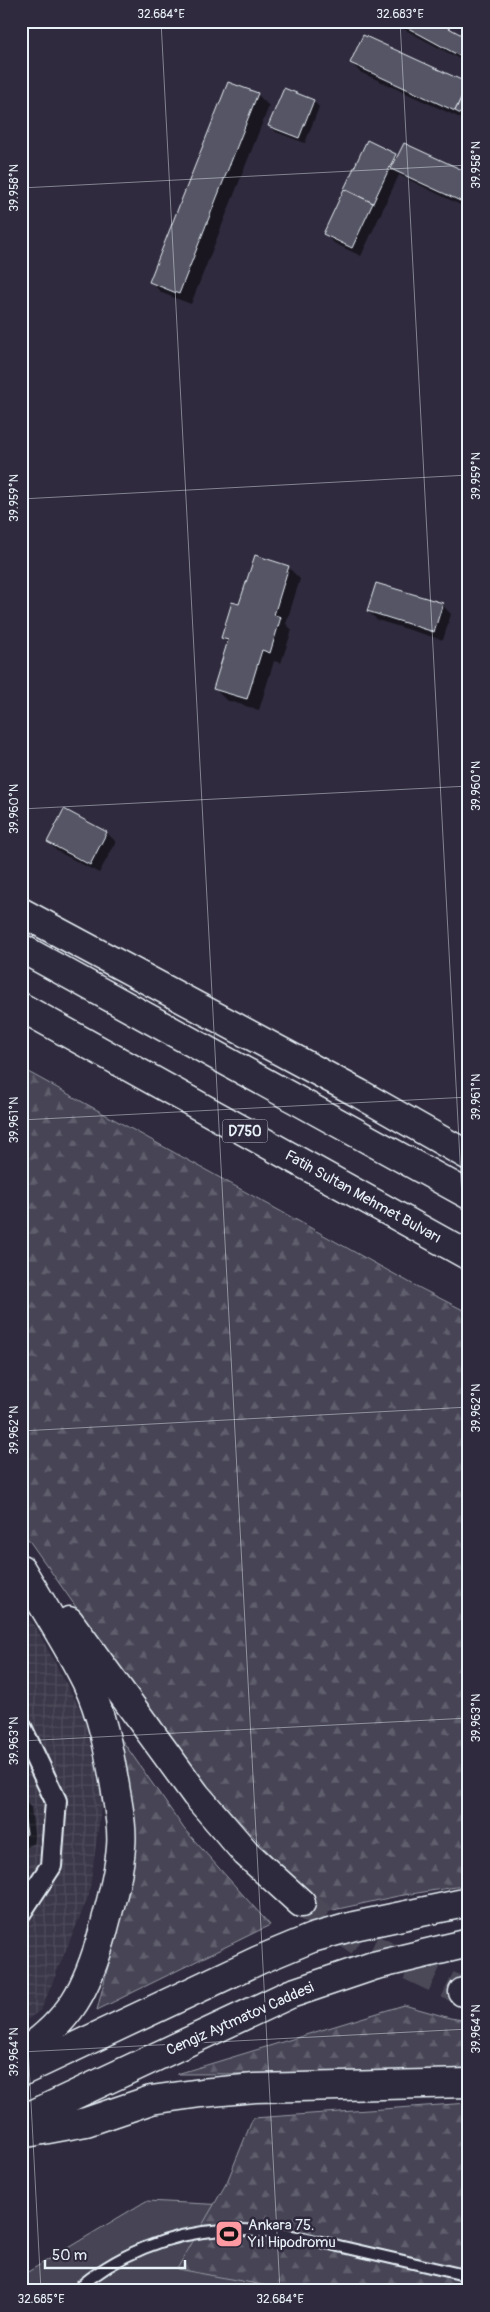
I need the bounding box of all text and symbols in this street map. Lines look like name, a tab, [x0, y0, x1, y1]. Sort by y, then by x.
text: 32.684°E	[137, 7, 185, 22]
text: 32.683°E	[376, 7, 424, 22]
text: 39.958°N	[469, 141, 484, 189]
text: 39.958°N	[7, 164, 22, 212]
text: 39.959°N	[469, 452, 484, 500]
text: 39.959°N	[7, 474, 22, 522]
text: 39.960°N	[469, 761, 484, 811]
text: 39.960°N	[7, 784, 22, 834]
text: 39.961°N	[469, 1074, 484, 1120]
text: 39.961°N	[7, 1097, 22, 1143]
road number: D750	[222, 1120, 268, 1142]
street label: Fatih Sultan Mehmet Bulvarı	[282, 1146, 444, 1248]
text: 39.962°N	[469, 1384, 484, 1432]
text: 39.962°N	[7, 1406, 22, 1454]
text: 39.963°N	[469, 1694, 484, 1742]
text: 39.963°N	[7, 1717, 22, 1765]
street label: Cengiz Aytmatov Caddesi	[163, 1978, 317, 2060]
text: 39.964°N	[469, 2005, 484, 2054]
text: 39.964°N	[7, 2028, 22, 2077]
place label: Ankara 75. Yıl Hipodromu	[247, 2216, 336, 2252]
sports icon: Ankara 75. Yıl Hipodromu	[214, 2219, 244, 2249]
scale bar	[45, 2237, 185, 2269]
text: 50 m	[52, 2246, 87, 2265]
text: 32.685°E	[17, 2292, 65, 2307]
text: 32.684°E	[256, 2292, 304, 2307]

